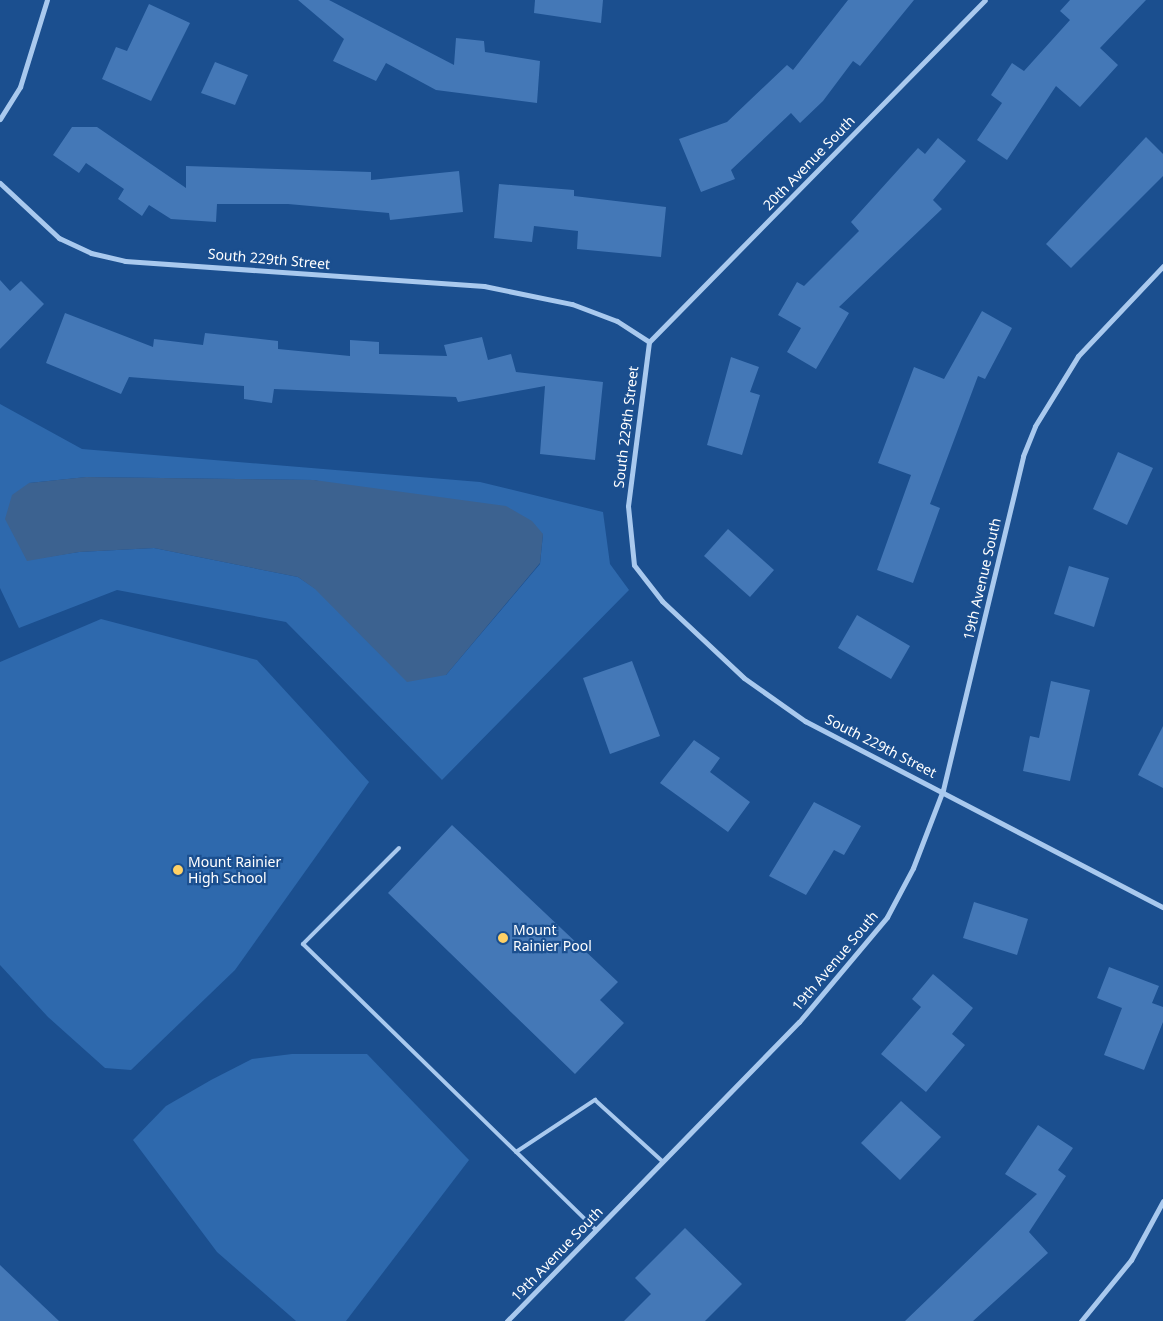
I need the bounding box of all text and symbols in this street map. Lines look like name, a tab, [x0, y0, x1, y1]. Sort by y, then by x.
street label: 20th Avenue South	[760, 112, 858, 214]
street label: South 229th Street	[207, 245, 331, 273]
street label: South 229th Street	[610, 365, 642, 489]
street label: 19th Avenue South	[960, 516, 1004, 642]
street label: South 229th Street	[823, 711, 939, 781]
place label: Mount Rainier High School	[188, 854, 281, 886]
marker: Mount Rainier High School	[172, 864, 184, 876]
street label: 19th Avenue South	[788, 908, 882, 1014]
place label: Mount Rainier Pool	[513, 922, 592, 954]
marker: Mount Rainier Pool	[497, 932, 509, 944]
street label: 19th Avenue South	[508, 1203, 606, 1305]

